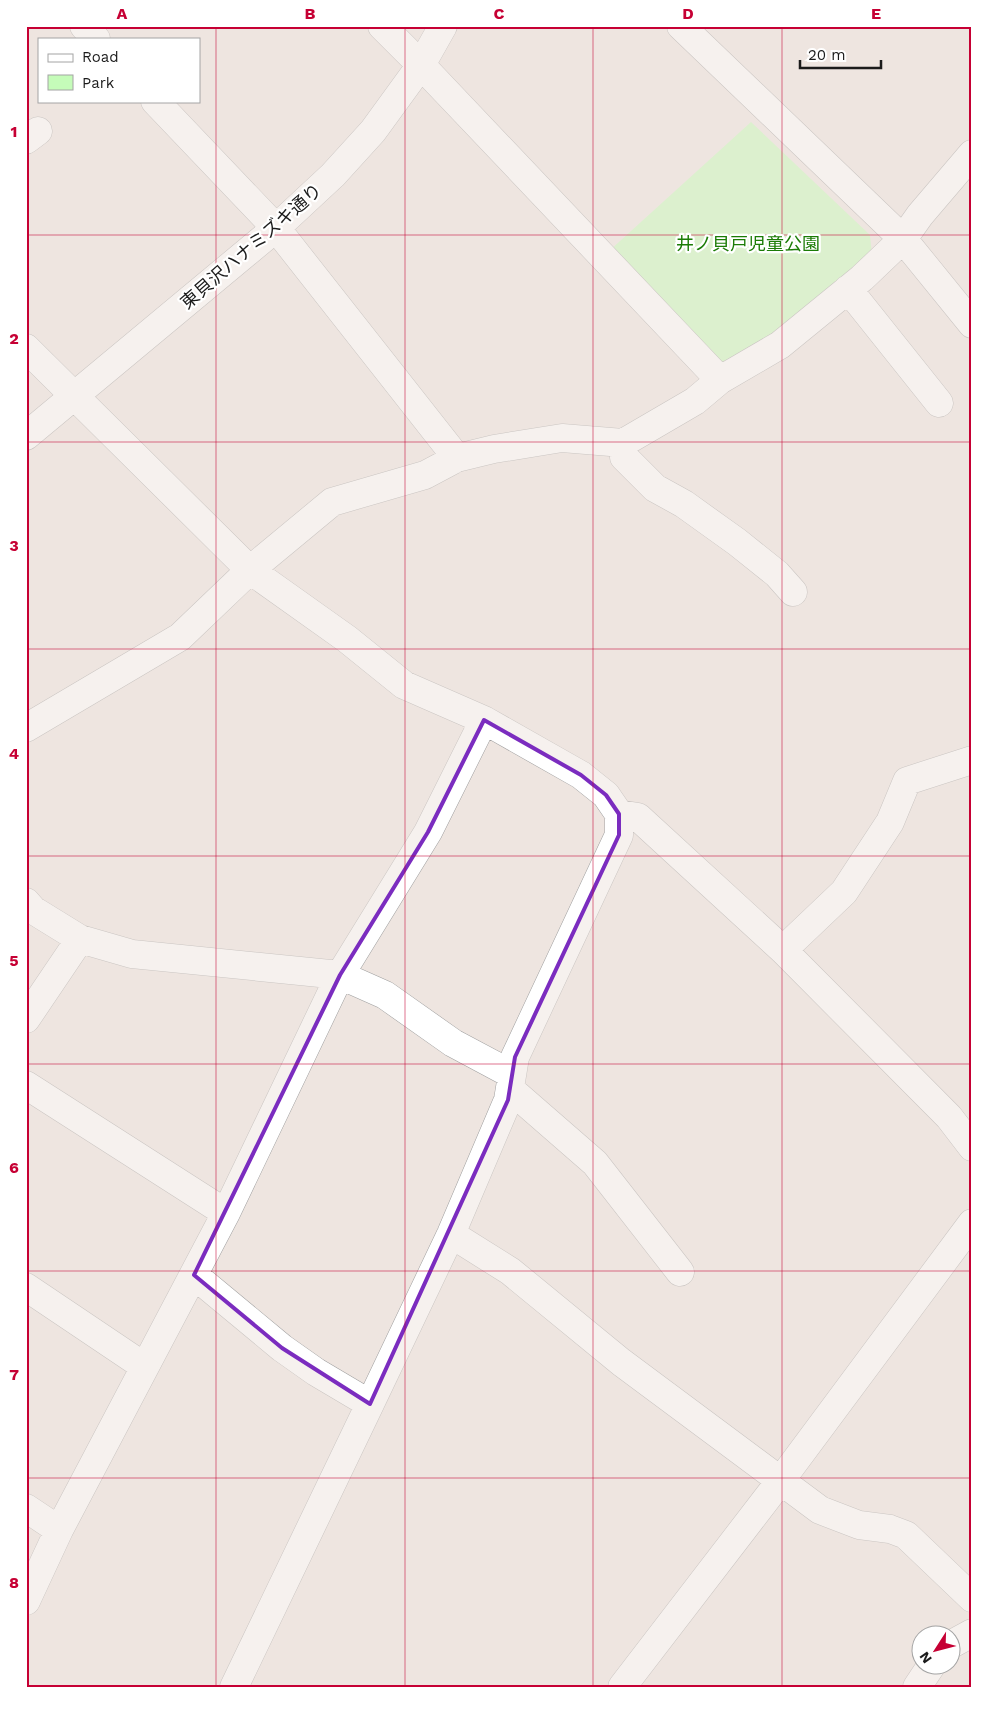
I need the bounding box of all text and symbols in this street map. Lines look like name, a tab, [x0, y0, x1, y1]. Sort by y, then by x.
text: A	[117, 4, 128, 23]
text: B	[305, 4, 316, 23]
text: C	[494, 4, 505, 23]
text: D	[682, 4, 694, 23]
text: E	[871, 4, 881, 23]
legend	[38, 38, 200, 102]
scale bar	[800, 38, 882, 70]
text: 20 m	[808, 46, 846, 64]
text: Road	[82, 48, 119, 66]
text: Park	[82, 74, 115, 92]
text: 1	[11, 122, 17, 141]
street label: 東貝沢ハナミズキ通り	[176, 179, 326, 313]
park label: 井ノ貝戸児童公園	[676, 233, 820, 254]
text: 2	[9, 329, 19, 348]
text: 3	[9, 536, 19, 555]
text: 4	[9, 744, 19, 763]
text: 5	[9, 951, 19, 970]
text: 6	[9, 1158, 19, 1177]
text: 7	[9, 1365, 19, 1384]
text: 8	[9, 1573, 19, 1592]
north arrow	[910, 1626, 960, 1676]
text: N	[916, 1649, 935, 1667]

